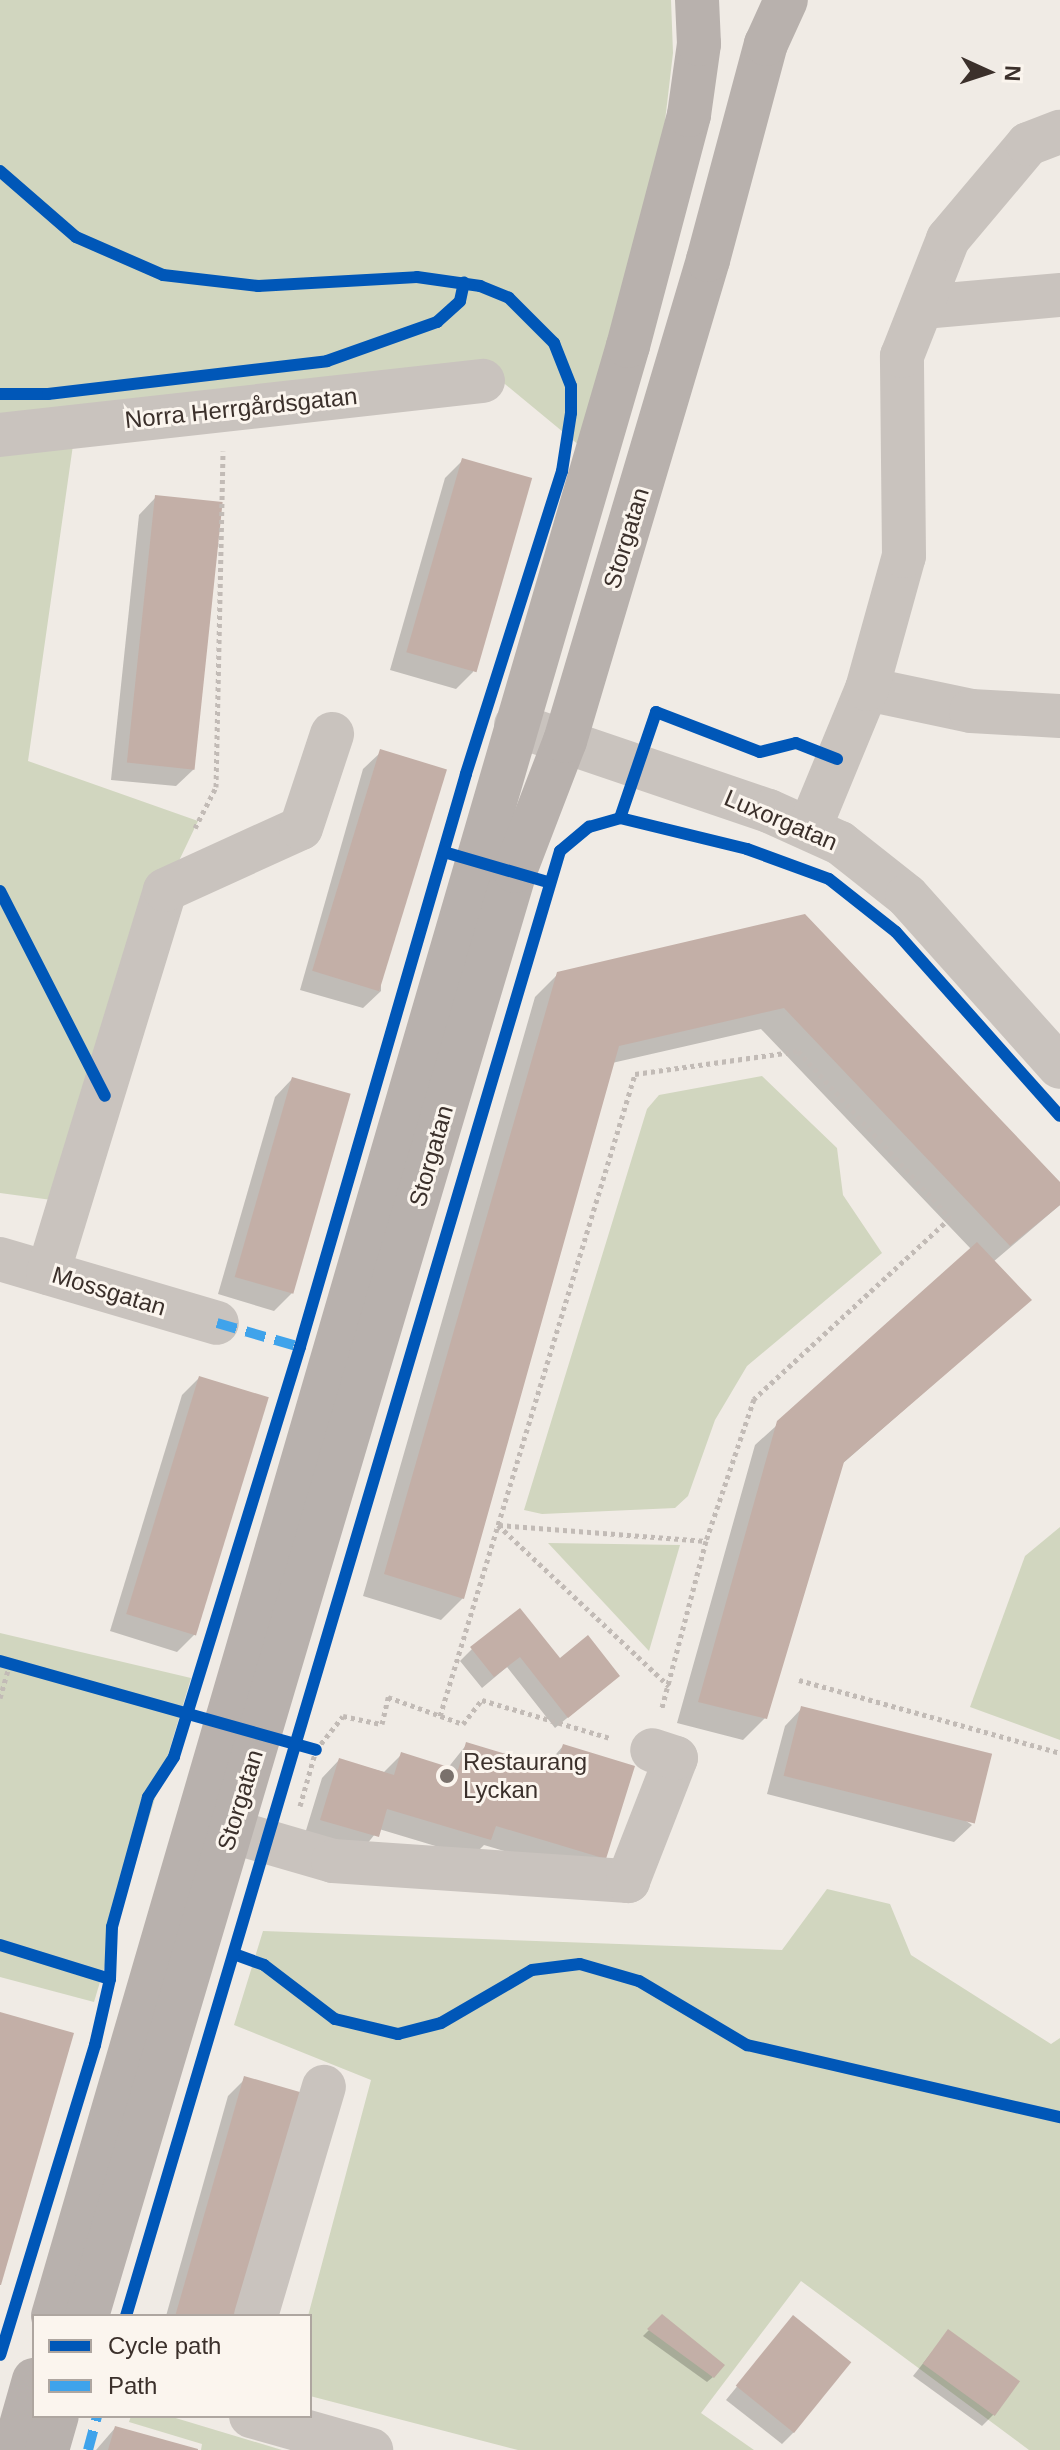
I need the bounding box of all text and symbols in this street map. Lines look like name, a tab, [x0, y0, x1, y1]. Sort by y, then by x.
north arrow	[948, 32, 1028, 112]
text: N	[1000, 65, 1025, 82]
street label: Norra Herrgårdsgatan	[123, 381, 359, 435]
street label: Storgatan	[597, 484, 655, 592]
street label: Luxorgatan	[720, 783, 842, 857]
street label: Storgatan	[403, 1102, 459, 1210]
street label: Mossgatan	[49, 1260, 169, 1322]
street label: Storgatan	[211, 1746, 269, 1854]
place label: Restaurang Lyckan	[463, 1748, 587, 1804]
marker: Restaurang Lyckan	[438, 1767, 456, 1785]
legend	[32, 2314, 312, 2418]
text: Cycle path	[108, 2332, 221, 2359]
text: Path	[108, 2372, 157, 2399]

